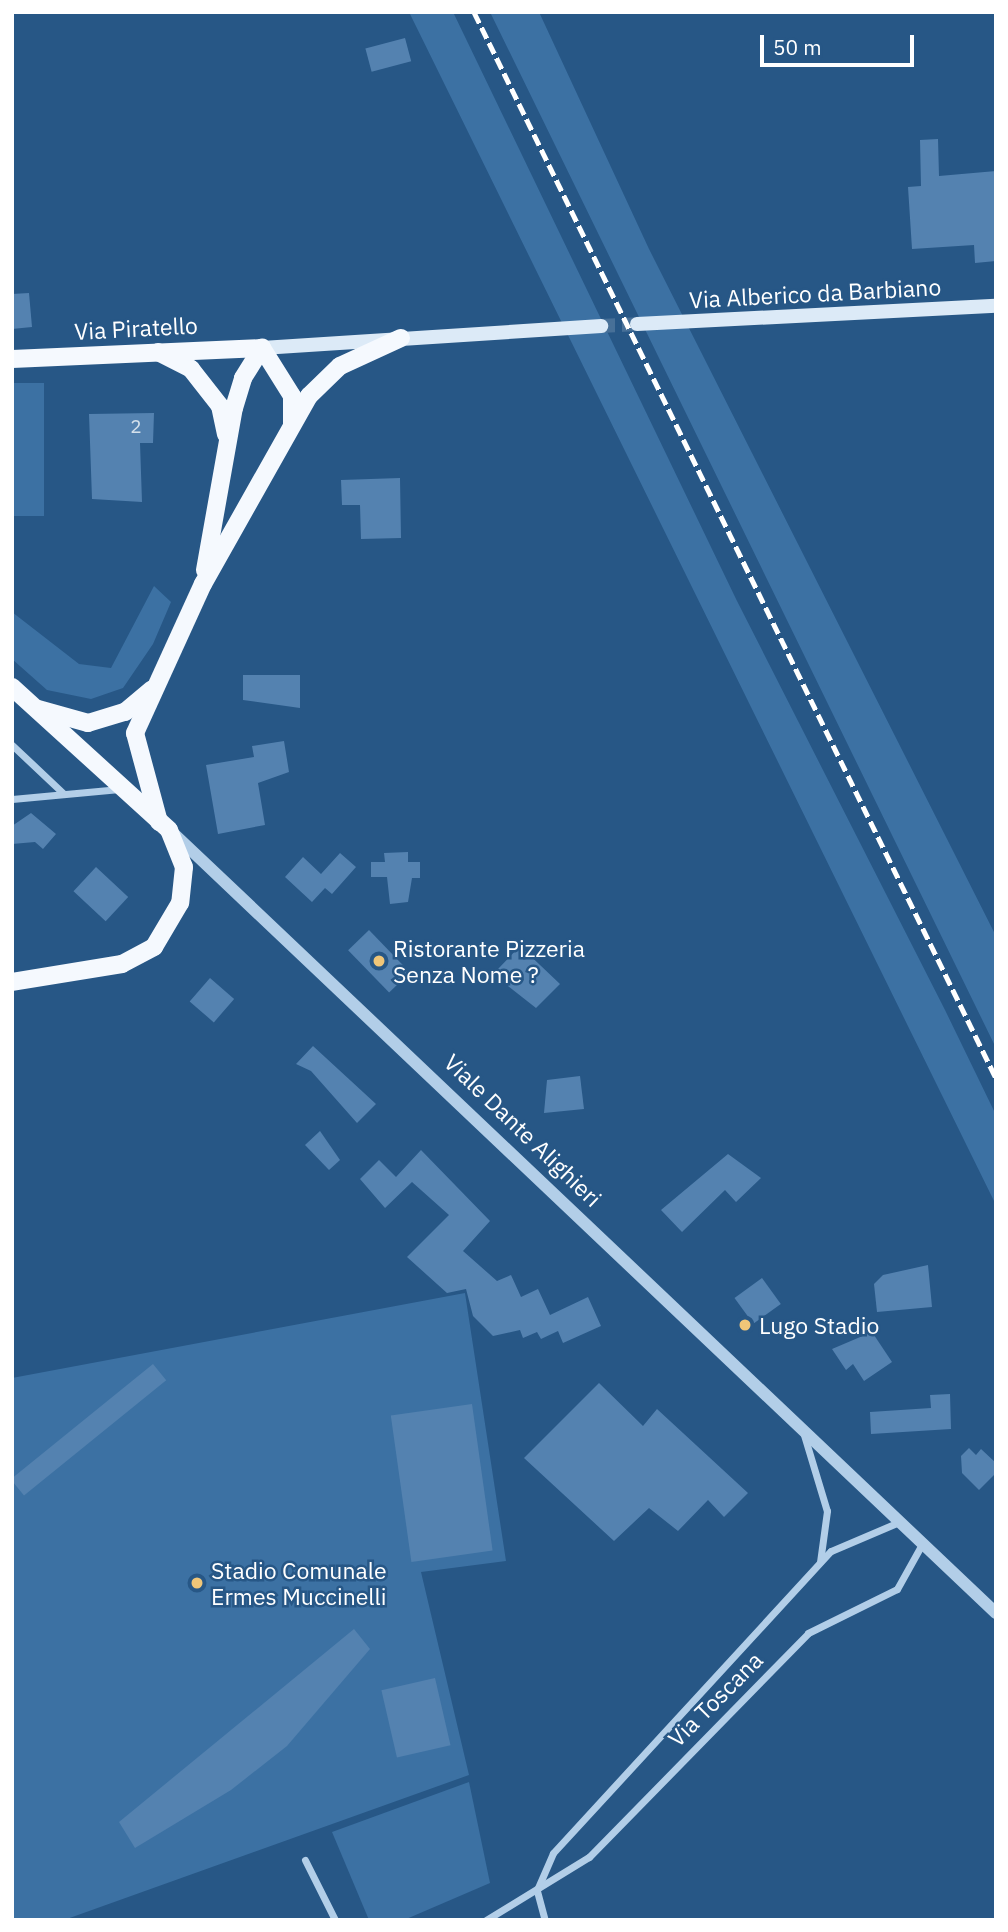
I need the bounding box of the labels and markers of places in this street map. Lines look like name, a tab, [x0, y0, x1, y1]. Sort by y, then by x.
place label: Ristorante Pizzeria Senza Nome ?	[393, 934, 585, 988]
marker: Ristorante Pizzeria Senza Nome ?	[371, 953, 387, 969]
place label: Lugo Stadio	[759, 1311, 879, 1339]
marker: Lugo Stadio	[737, 1317, 753, 1333]
place label: Stadio Comunale Ermes Muccinelli	[211, 1556, 387, 1610]
marker: Stadio Comunale Ermes Muccinelli	[189, 1575, 205, 1591]

